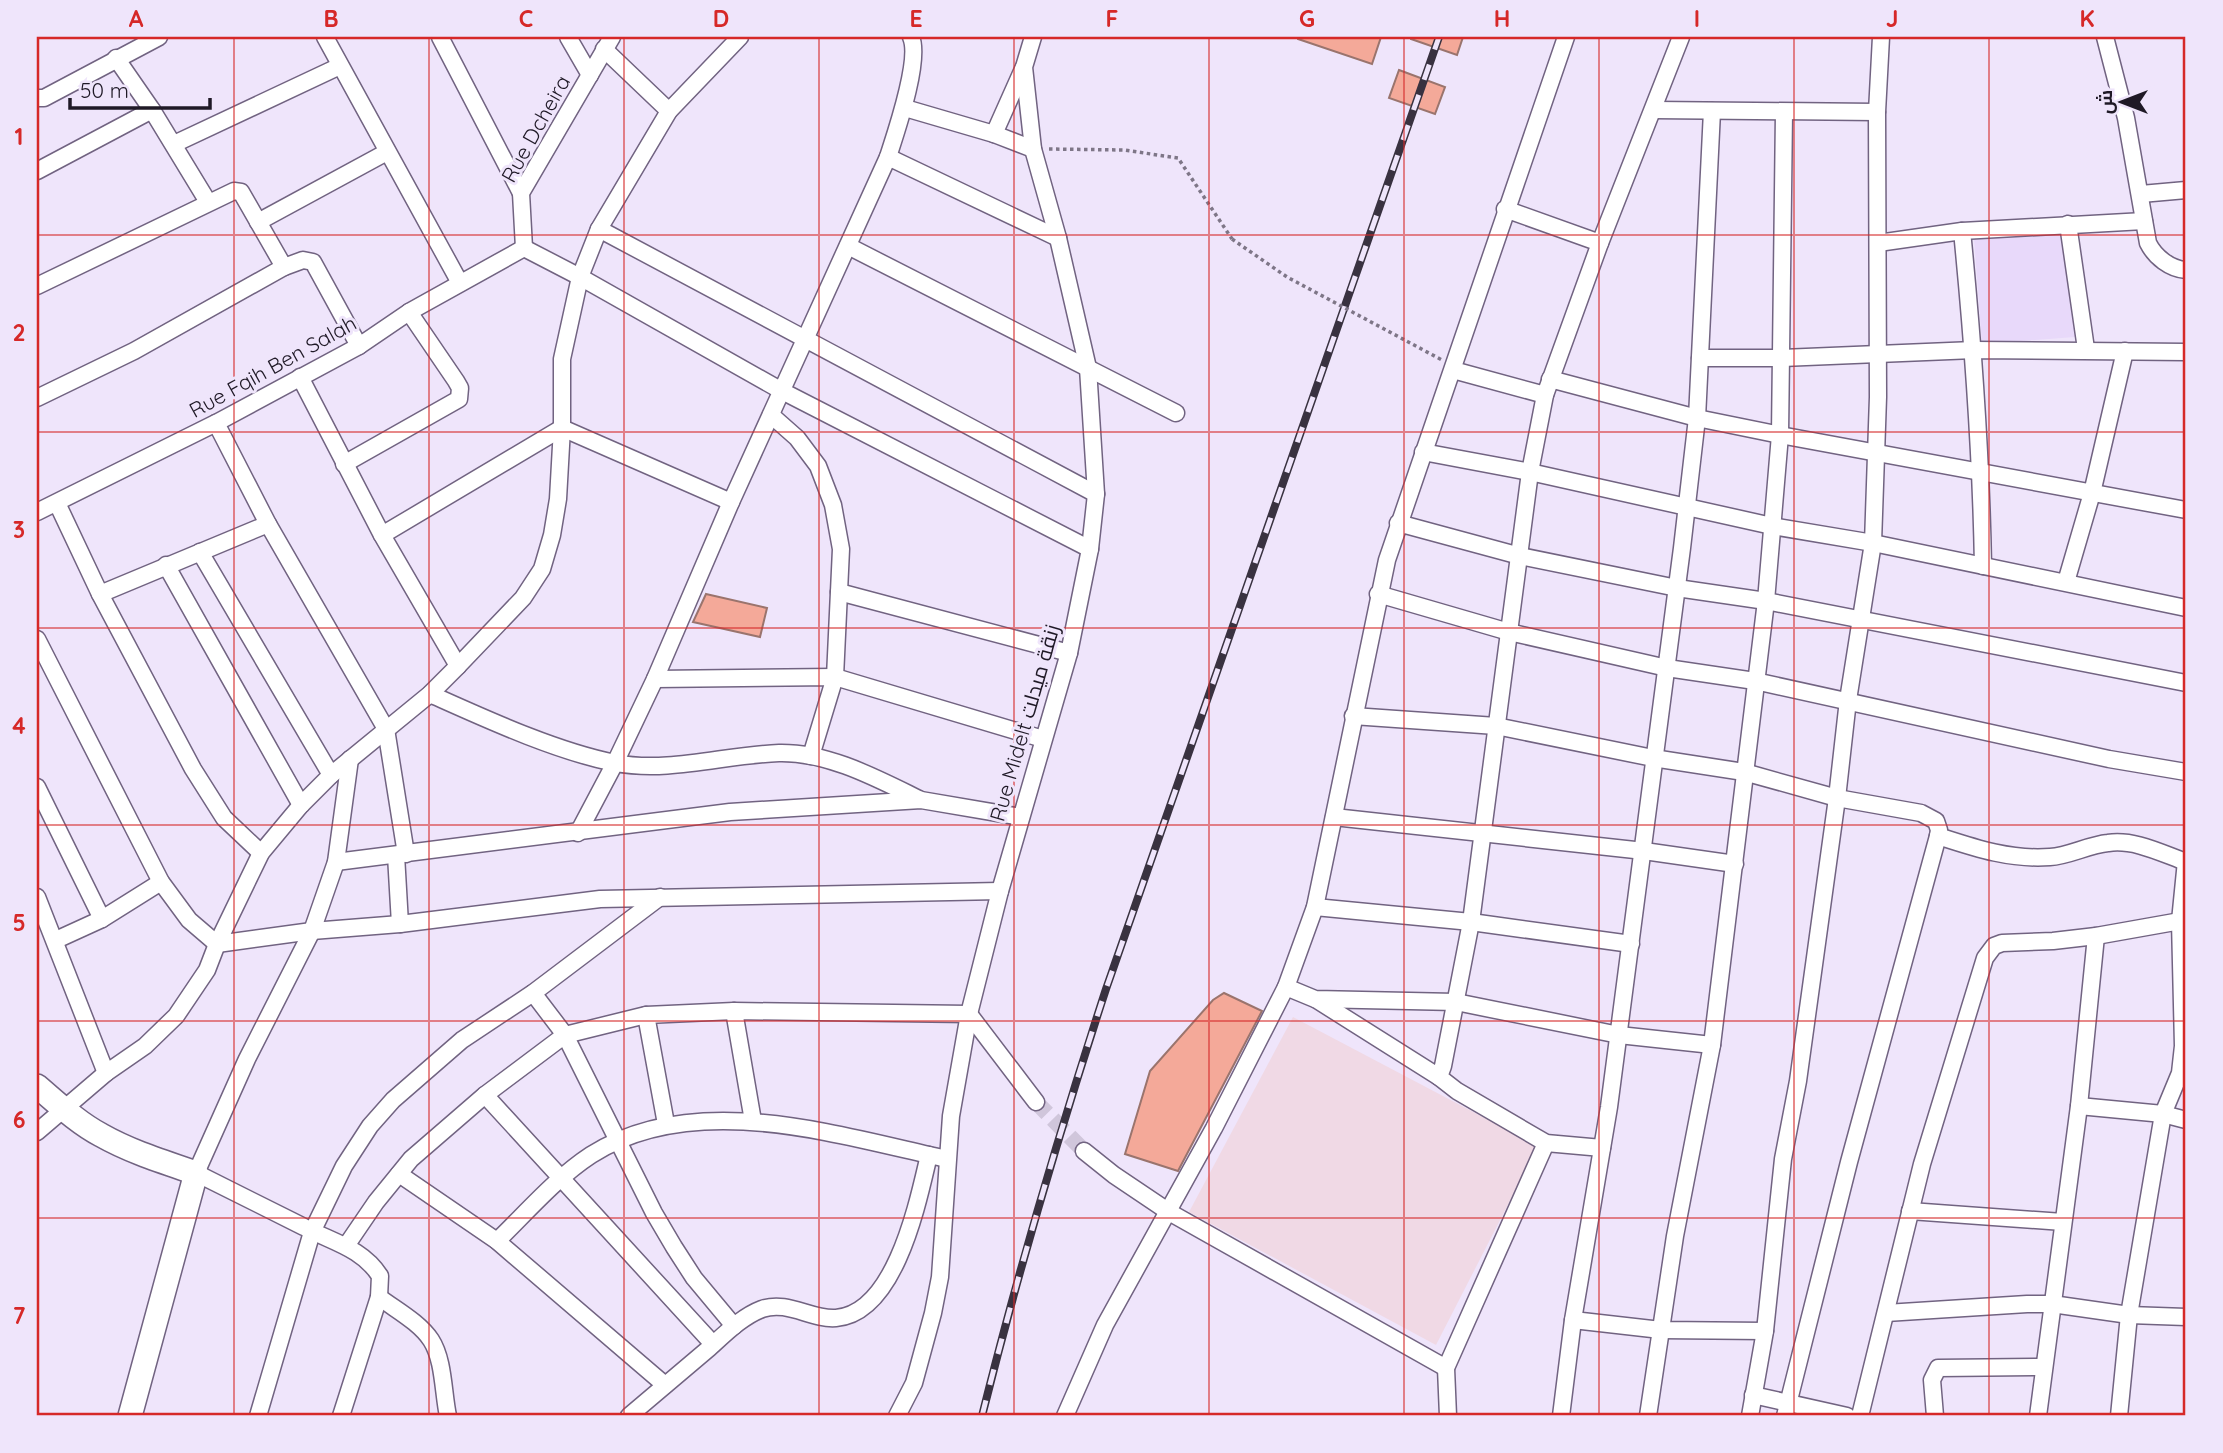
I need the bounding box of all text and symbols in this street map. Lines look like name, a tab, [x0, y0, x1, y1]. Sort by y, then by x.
text: A	[129, 4, 144, 33]
text: B	[323, 4, 339, 33]
text: C	[519, 4, 533, 33]
text: D	[713, 4, 729, 33]
text: E	[909, 4, 923, 33]
text: F	[1106, 4, 1118, 33]
text: G	[1299, 4, 1315, 33]
text: H	[1494, 4, 1510, 33]
text: I	[1694, 4, 1700, 33]
text: J	[1886, 4, 1898, 33]
text: K	[2079, 4, 2095, 33]
scale bar	[70, 66, 210, 110]
north arrow	[2086, 66, 2156, 136]
street label: Rue Dcheira	[495, 70, 575, 187]
text: 50 m	[80, 77, 129, 103]
text: ش	[2093, 90, 2117, 114]
text: 1	[15, 122, 23, 151]
street label: Rue Fqih Ben Salah	[184, 309, 361, 423]
text: 2	[12, 318, 26, 347]
text: 3	[13, 515, 25, 544]
street label: Rue Midelt زنقة ميدلت	[983, 621, 1065, 824]
text: 4	[12, 711, 26, 740]
text: 5	[12, 908, 26, 937]
text: 6	[13, 1105, 25, 1134]
text: 7	[13, 1301, 26, 1330]

